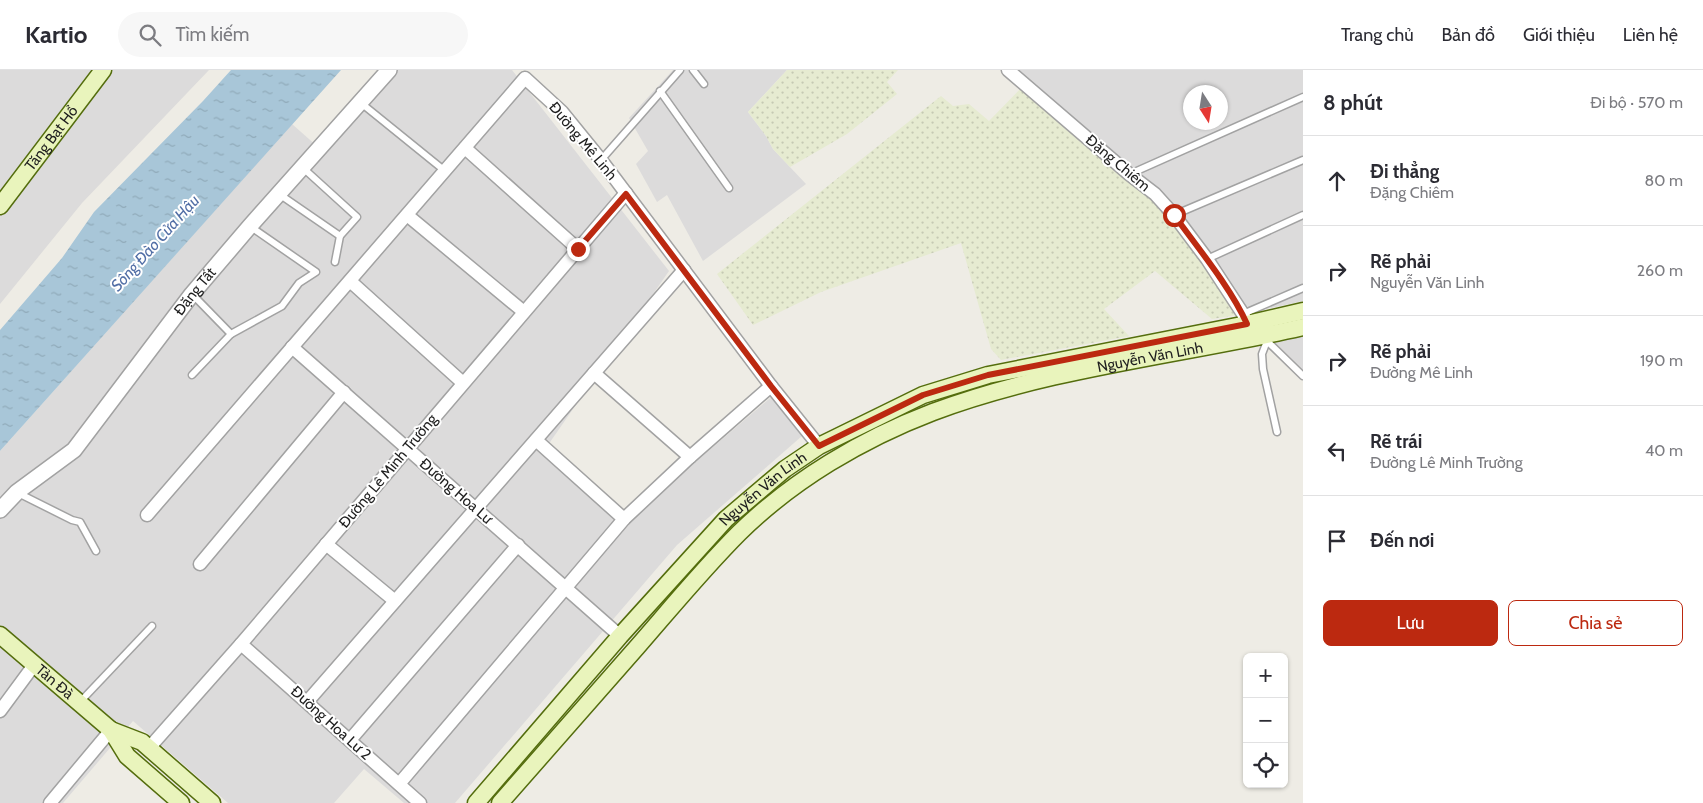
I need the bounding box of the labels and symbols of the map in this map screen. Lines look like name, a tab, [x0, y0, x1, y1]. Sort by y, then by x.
north arrow	[1183, 85, 1228, 130]
street label: Đường Mê Linh	[545, 98, 621, 184]
street label: Tăng Bạt Hổ	[21, 102, 82, 174]
street label: Đặng Chiêm	[1082, 131, 1154, 195]
water label: Sông Đào Cửa Hậu	[107, 191, 203, 295]
route start	[1163, 204, 1186, 227]
route end	[567, 238, 590, 261]
street label: Đặng Tất	[170, 264, 220, 319]
street label: Nguyễn Văn Linh	[1096, 338, 1204, 376]
street label: Đường Lê Minh Trường	[335, 410, 441, 532]
street label: Nguyễn Văn Linh	[715, 448, 810, 530]
street label: Đường Hoa Lư	[416, 454, 497, 528]
street label: Tản Đà	[32, 661, 78, 704]
street label: Đường Hoa Lư 2	[287, 682, 375, 764]

